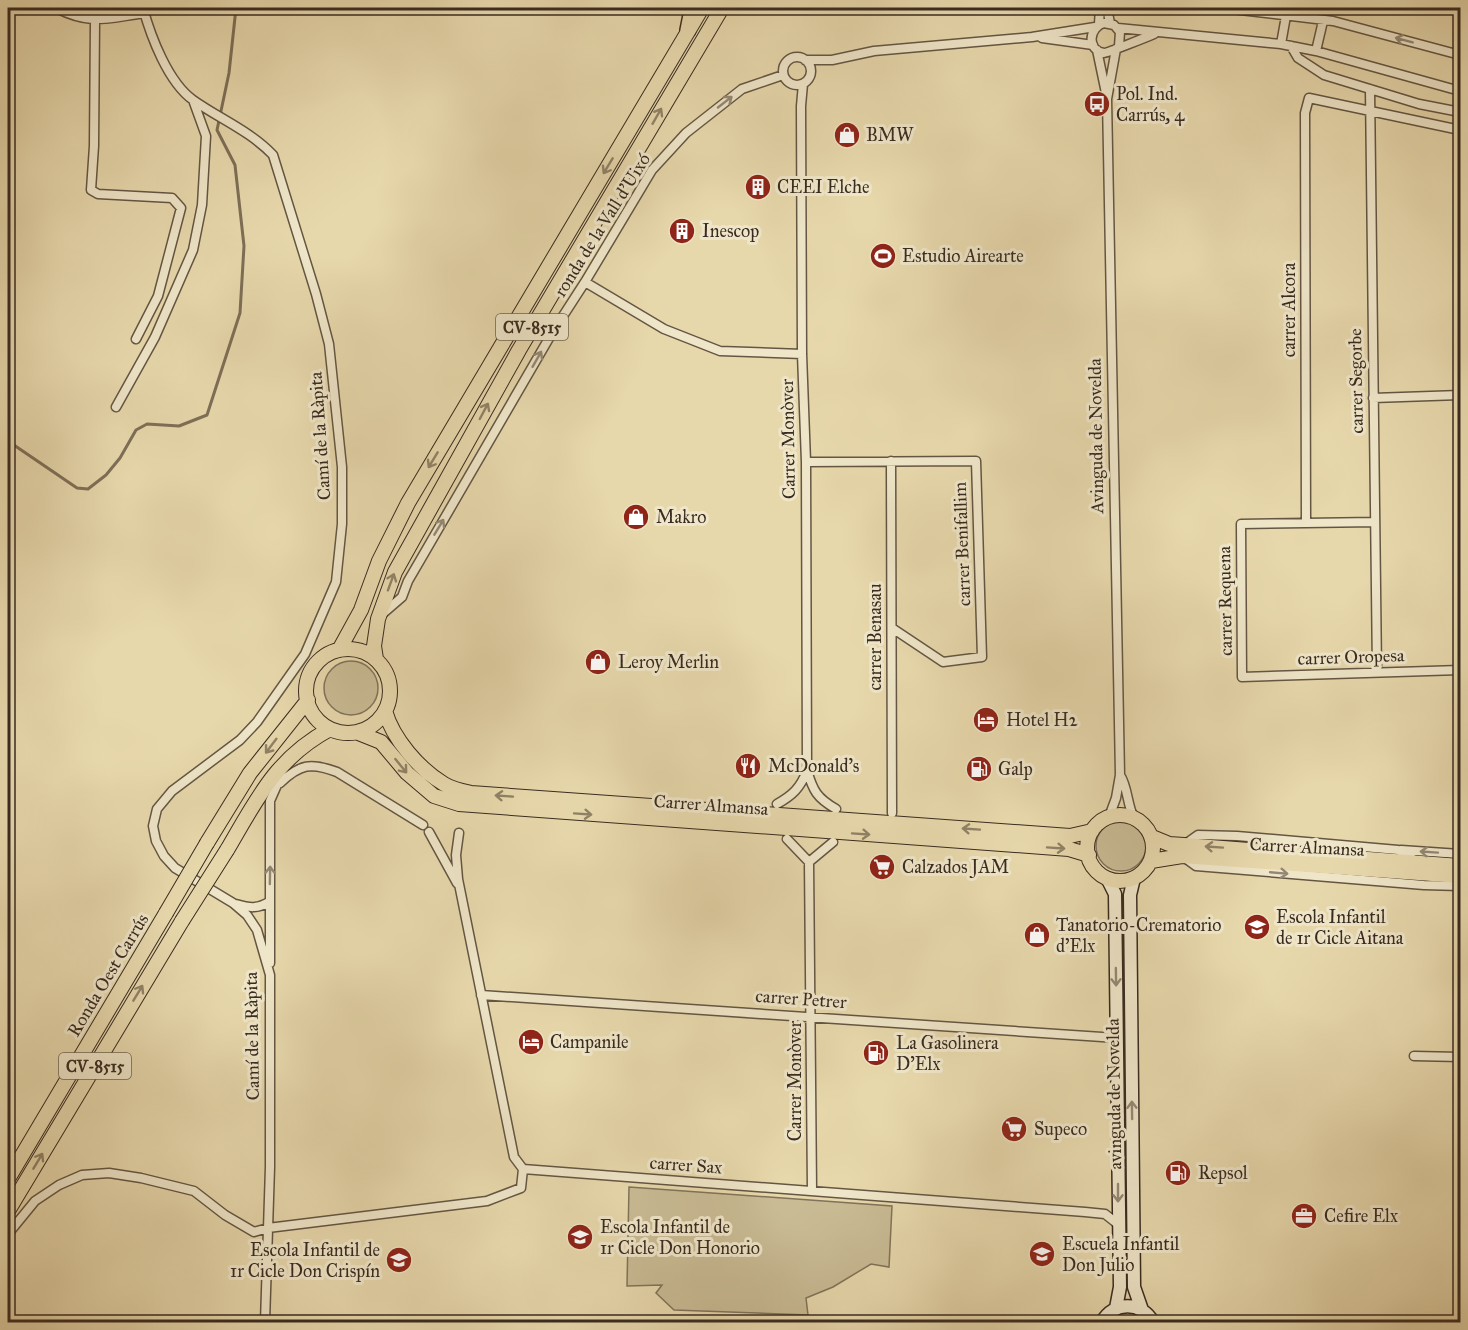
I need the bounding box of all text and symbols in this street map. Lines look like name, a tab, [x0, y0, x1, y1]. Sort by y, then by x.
one-way arrow	[1395, 34, 1414, 45]
place label: Pol. Ind. Carrús, 4	[1116, 83, 1185, 126]
bus stop icon: Pol. Ind. Carrús, 4	[1082, 89, 1112, 119]
one-way arrow	[717, 96, 733, 109]
one-way arrow	[652, 108, 664, 125]
shop icon: BMW	[832, 120, 862, 150]
place label: BMW	[866, 124, 914, 146]
street label: ronda de la Vall d'Uixó	[549, 149, 655, 301]
one-way arrow	[602, 157, 614, 174]
building icon: CEEI Elche	[743, 172, 773, 202]
place label: CEEI Elche	[777, 176, 869, 198]
building icon: Inescop	[667, 216, 697, 246]
place label: Inescop	[702, 220, 759, 242]
sports icon: Estudio Airearte	[868, 241, 898, 271]
place label: Estudio Airearte	[902, 245, 1024, 267]
street label: carrer Alcora	[1278, 262, 1300, 357]
road number: CV-8515	[496, 314, 568, 340]
street label: carrer Segorbe	[1344, 328, 1369, 434]
one-way arrow	[532, 351, 544, 368]
street label: Avinguda de Novelda	[1084, 358, 1109, 515]
street label: Camí de la Ràpita	[305, 371, 335, 501]
street label: Carrer Monòver	[776, 378, 800, 499]
one-way arrow	[479, 403, 490, 421]
one-way arrow	[427, 451, 439, 468]
street label: carrer Benifallim	[949, 482, 975, 606]
shop icon: Makro	[621, 502, 651, 532]
place label: Makro	[656, 506, 706, 528]
one-way arrow	[434, 519, 446, 536]
street label: carrer Requena	[1213, 546, 1238, 656]
one-way arrow	[386, 573, 397, 592]
street label: carrer Benasau	[864, 583, 886, 691]
street label: carrer Oropesa	[1297, 644, 1405, 670]
shop icon: Leroy Merlin	[583, 647, 613, 677]
place label: Leroy Merlin	[618, 651, 719, 673]
hotel icon: Hotel H2	[971, 705, 1001, 735]
place label: Hotel H2	[1006, 709, 1078, 731]
one-way arrow	[264, 737, 277, 753]
restaurant icon: McDonald's	[733, 751, 763, 781]
fuel station icon: Galp	[964, 754, 994, 784]
place label: McDonald's	[768, 755, 859, 777]
one-way arrow	[395, 758, 408, 774]
place label: Galp	[998, 758, 1033, 780]
one-way arrow	[495, 790, 515, 801]
street label: Carrer Almansa	[653, 790, 770, 820]
one-way arrow	[572, 808, 592, 819]
one-way arrow	[962, 823, 982, 834]
one-way arrow	[851, 829, 871, 840]
street label: Carrer Almansa	[1249, 833, 1365, 861]
one-way arrow	[1204, 842, 1224, 853]
one-way arrow	[1045, 843, 1065, 854]
one-way arrow	[1420, 846, 1440, 857]
supermarket icon: Calzados JAM	[867, 852, 897, 882]
place label: Calzados JAM	[902, 856, 1009, 879]
one-way arrow	[264, 865, 275, 885]
one-way arrow	[1268, 868, 1288, 879]
place label: Escola Infantil de 1r Cicle Aitana	[1276, 906, 1404, 949]
street label: Ronda Oest Carrús	[63, 909, 153, 1041]
school or university icon: Escola Infantil de 1r Cicle Aitana	[1242, 912, 1272, 942]
place label: Tanatorio-Crematorio d'Elx	[1056, 914, 1221, 957]
shop icon: Tanatorio-Crematorio d'Elx	[1022, 920, 1052, 950]
one-way arrow	[1110, 966, 1122, 986]
street label: Camí de la Ràpita	[240, 971, 264, 1101]
one-way arrow	[133, 985, 145, 1002]
street label: carrer Petrer	[755, 985, 848, 1013]
street label: avinguda de Novelda	[1102, 1018, 1127, 1170]
street label: Carrer Monòver	[784, 1021, 806, 1141]
hotel icon: Campanile	[516, 1027, 546, 1057]
place label: Campanile	[550, 1031, 629, 1053]
place label: La Gasolinera D'Elx	[896, 1032, 999, 1075]
fuel station icon: La Gasolinera D'Elx	[861, 1038, 891, 1068]
road number: CV-8515	[59, 1053, 131, 1079]
one-way arrow	[1126, 1101, 1138, 1121]
supermarket icon: Supeco	[999, 1114, 1029, 1144]
place label: Supeco	[1034, 1118, 1087, 1140]
street label: carrer Sax	[649, 1151, 723, 1179]
one-way arrow	[33, 1153, 45, 1170]
fuel station icon: Repsol	[1163, 1158, 1193, 1188]
place label: Repsol	[1198, 1162, 1248, 1184]
one-way arrow	[1112, 1182, 1124, 1202]
office icon: Cefire Elx	[1289, 1201, 1319, 1231]
place label: Cefire Elx	[1324, 1205, 1398, 1227]
place label: Escola Infantil de 1r Cicle Don Honorio	[600, 1216, 760, 1259]
school or university icon: Escola Infantil de 1r Cicle Don Honorio	[565, 1222, 595, 1252]
place label: Escuela Infantil Don Julio	[1062, 1233, 1180, 1277]
place label: Escola Infantil de 1r Cicle Don Crispín	[230, 1239, 380, 1282]
school or university icon: Escuela Infantil Don Julio	[1027, 1239, 1057, 1269]
school or university icon: Escola Infantil de 1r Cicle Don Crispín	[384, 1245, 414, 1275]

